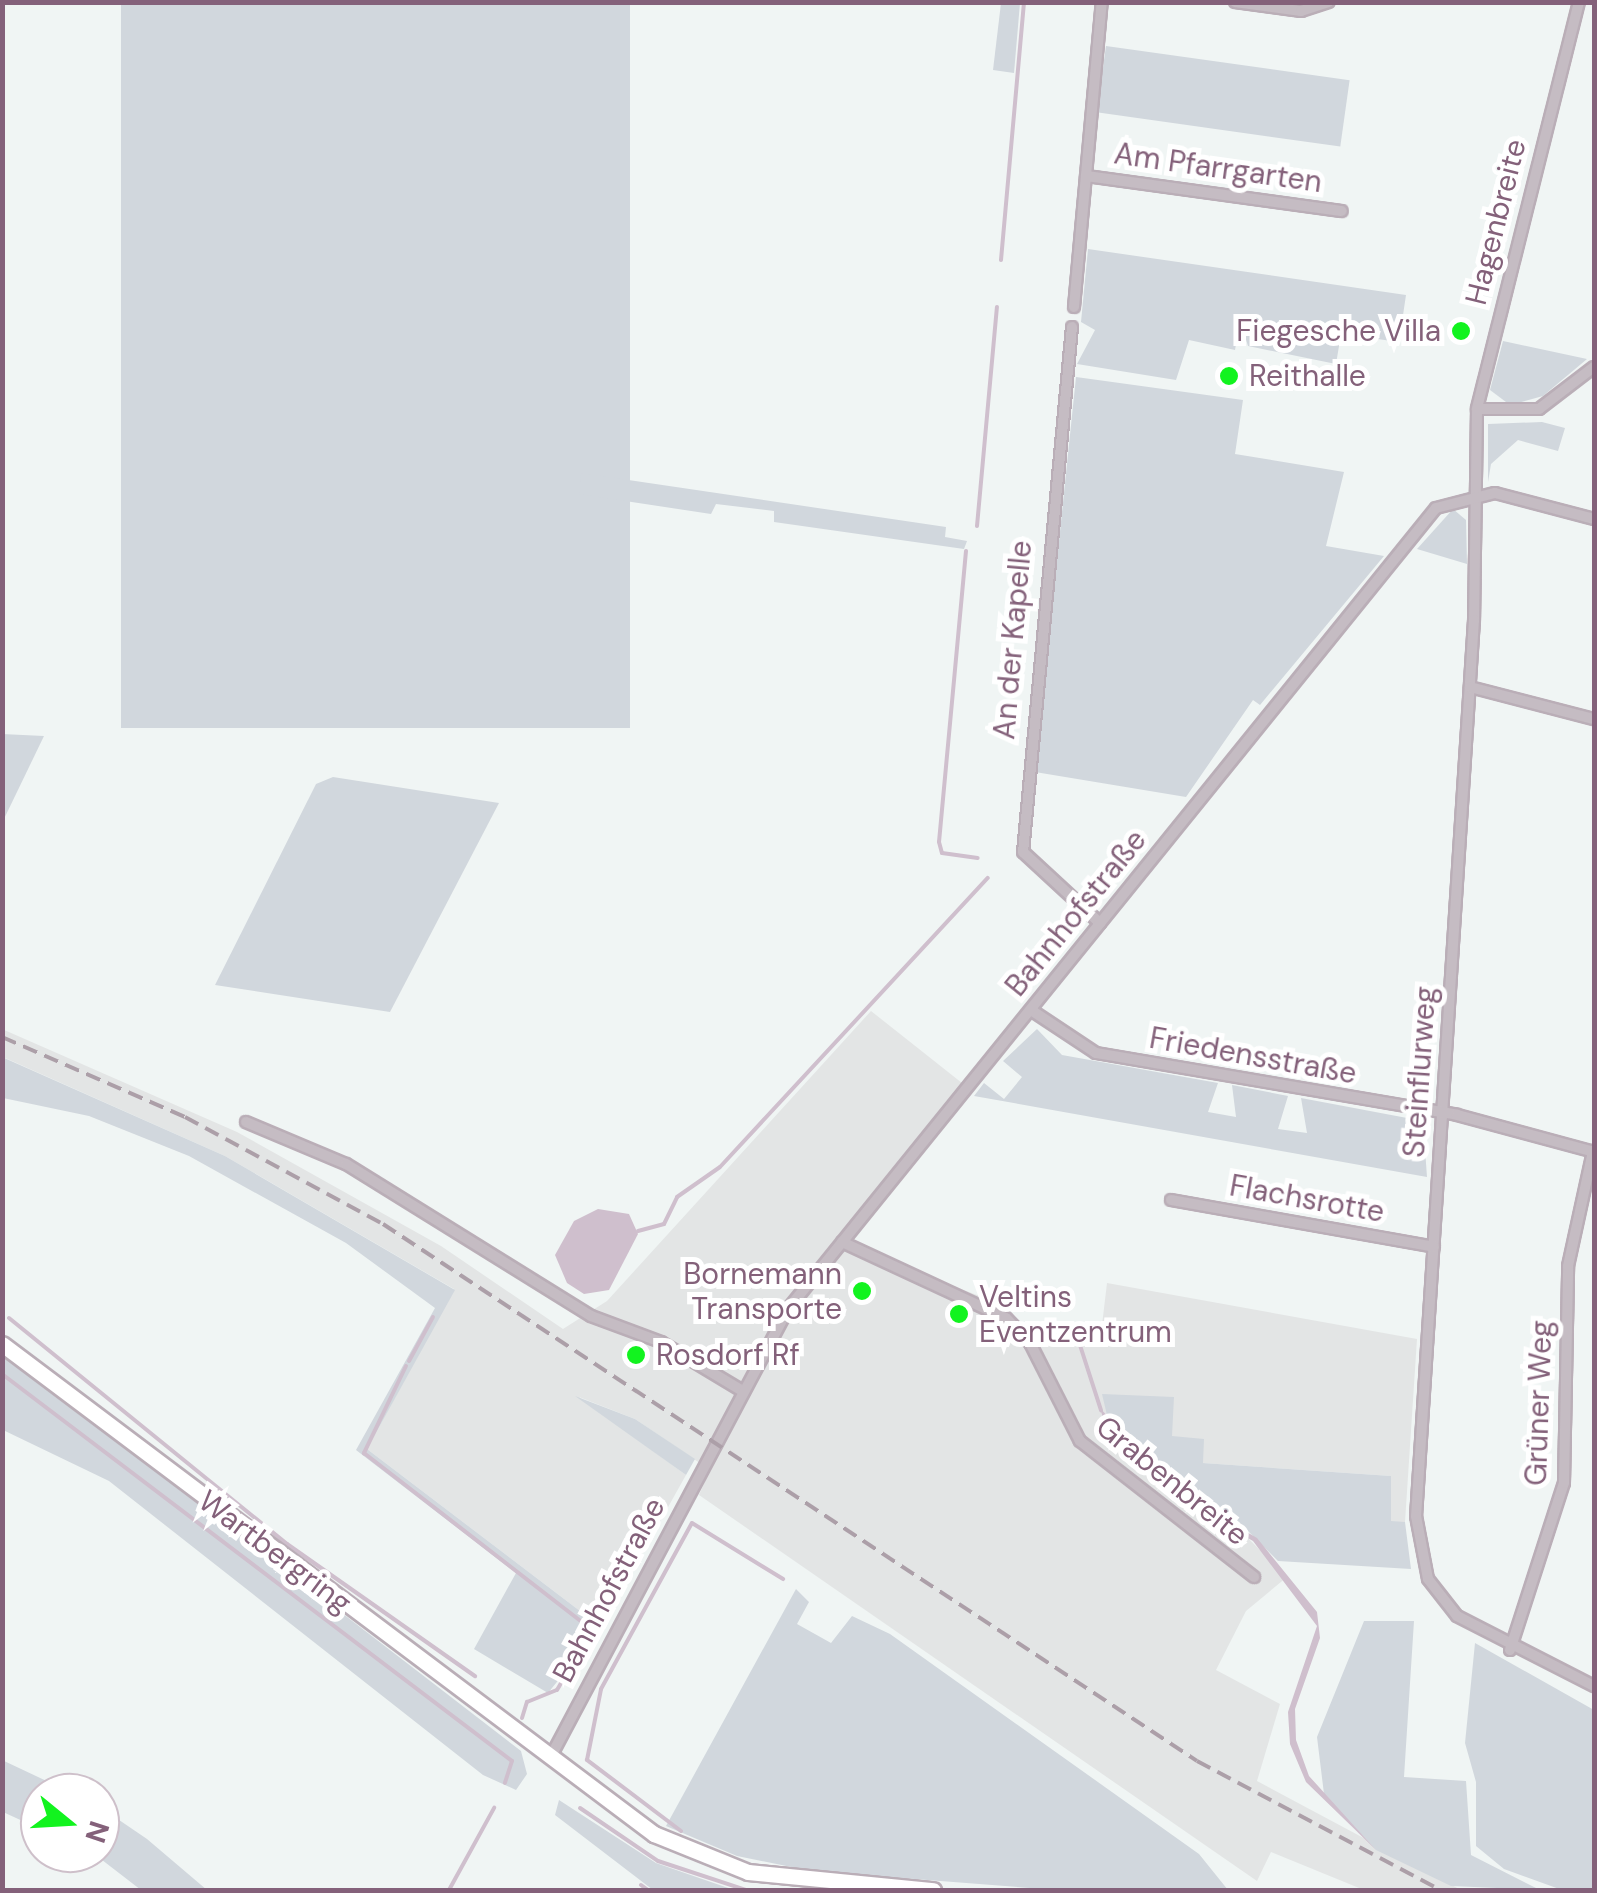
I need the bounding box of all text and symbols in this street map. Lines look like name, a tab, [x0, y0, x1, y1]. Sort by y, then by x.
street label: Am Pfarrgarten	[1112, 136, 1324, 200]
street label: Hagenbreite	[1458, 136, 1534, 308]
place label: Fiegesche Villa	[1236, 313, 1441, 349]
marker: Fiegesche Villa	[1450, 320, 1472, 342]
place label: Reithalle	[1249, 358, 1366, 394]
marker: Reithalle	[1218, 365, 1240, 387]
street label: An der Kapelle	[986, 539, 1040, 741]
street label: Bahnhofstraße	[998, 823, 1154, 1003]
street label: Steinflurweg	[1396, 985, 1444, 1159]
street label: Friedensstraße	[1147, 1020, 1359, 1092]
street label: Flachsrotte	[1227, 1168, 1387, 1230]
place label: Bornemann Transporte	[683, 1256, 842, 1326]
place label: Veltins Eventzentrum	[979, 1279, 1172, 1350]
marker: Bornemann Transporte	[851, 1280, 873, 1302]
marker: Veltins Eventzentrum	[948, 1303, 970, 1325]
street label: Grüner Weg	[1518, 1320, 1560, 1486]
place label: Rosdorf Rf	[656, 1337, 800, 1373]
marker: Rosdorf Rf	[625, 1344, 647, 1366]
street label: Grabenbreite	[1089, 1409, 1255, 1553]
street label: Wartbergring	[191, 1483, 359, 1621]
street label: Bahnhofstraße	[545, 1492, 673, 1688]
north arrow	[20, 1773, 120, 1873]
text: N	[76, 1816, 118, 1847]

